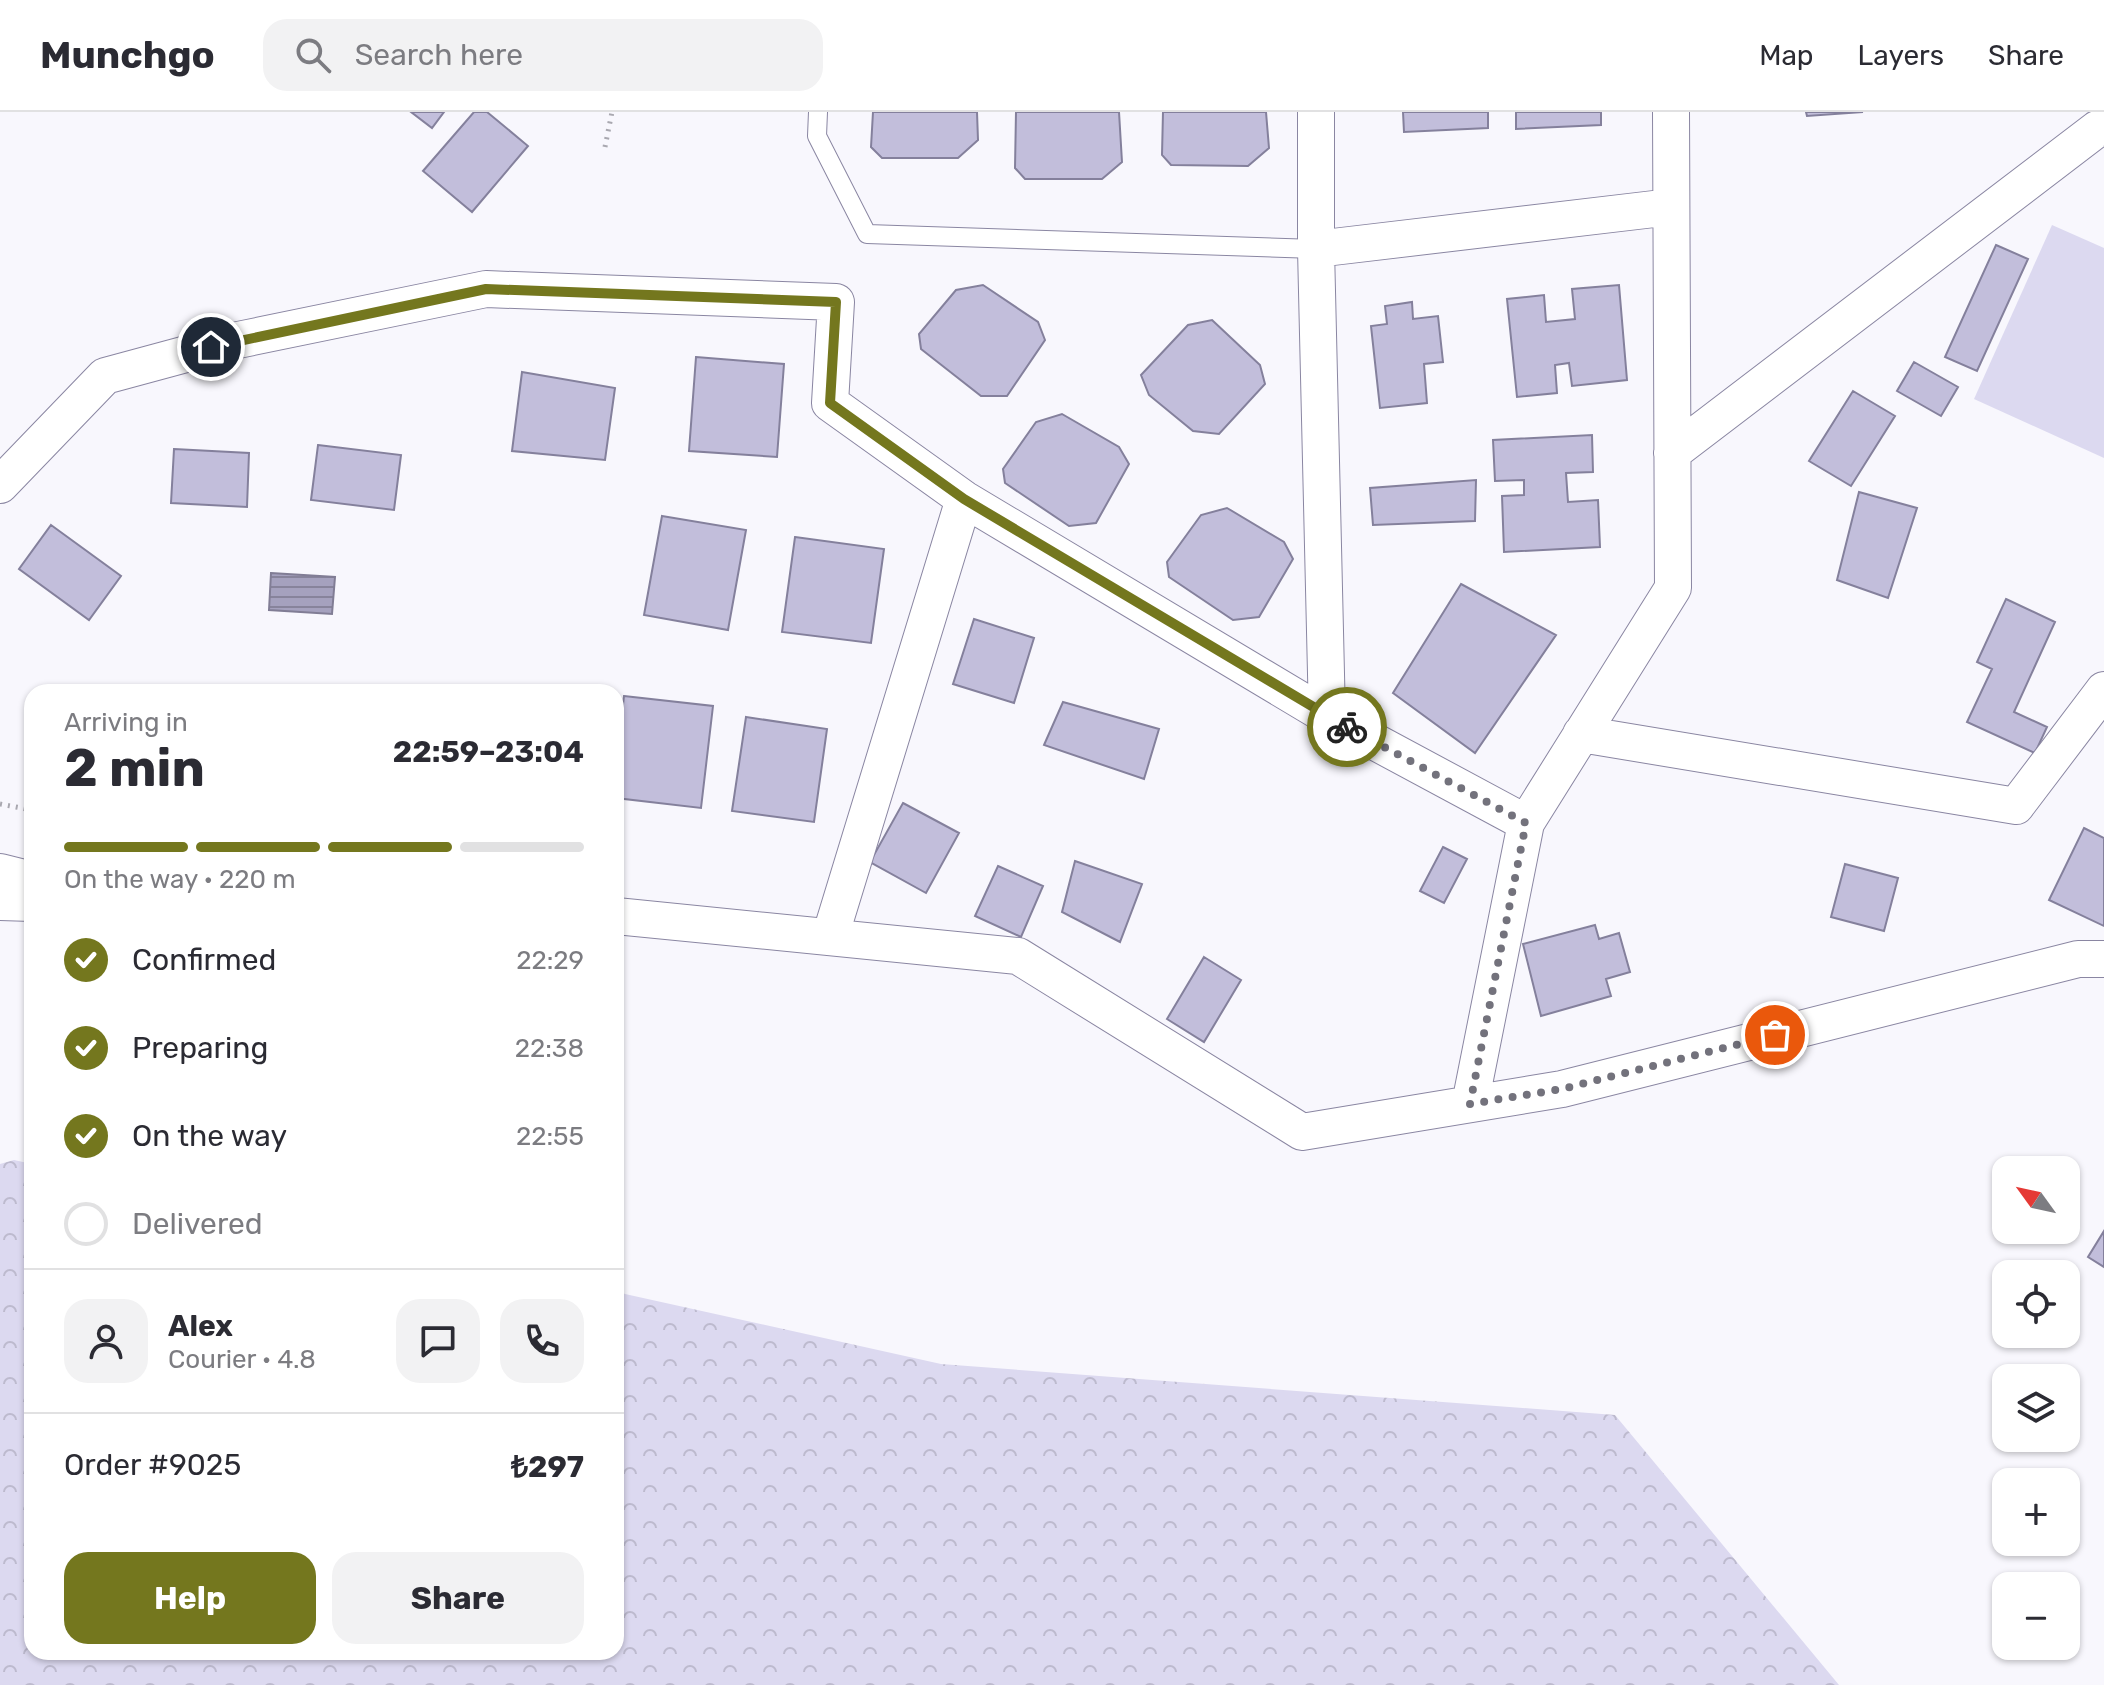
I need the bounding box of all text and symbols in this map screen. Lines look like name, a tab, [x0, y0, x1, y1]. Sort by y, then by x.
search box	[263, 19, 823, 91]
text: Munchgo	[40, 32, 215, 78]
icon: search	[291, 33, 335, 77]
text: Search here	[355, 37, 523, 73]
text: Map	[1759, 39, 1814, 72]
text: Layers	[1858, 39, 1944, 72]
text: Share	[1988, 39, 2064, 72]
pin	[177, 313, 245, 381]
icon: home	[189, 325, 233, 369]
courier	[1307, 687, 1387, 767]
icon: bike	[1325, 705, 1369, 749]
text: Arriving in	[64, 707, 188, 738]
text: 22:59–23:04	[393, 734, 584, 770]
text: 2 min	[64, 737, 205, 799]
text: On the way · 220 m	[64, 864, 296, 895]
icon: check	[64, 938, 108, 982]
text: Confirmed	[132, 942, 276, 978]
text: 22:29	[516, 945, 584, 976]
pin	[1741, 1001, 1809, 1069]
icon: bag	[1753, 1013, 1797, 1057]
icon: check	[64, 1026, 108, 1070]
text: Preparing	[132, 1030, 268, 1066]
text: 22:38	[515, 1033, 584, 1064]
icon: check	[64, 1114, 108, 1158]
text: On the way	[132, 1118, 287, 1154]
text: 22:55	[516, 1121, 584, 1152]
north arrow	[1992, 1156, 2080, 1244]
map controls	[1992, 1156, 2080, 1660]
text: Delivered	[132, 1206, 263, 1242]
button: locate	[1992, 1260, 2080, 1348]
button: person	[64, 1299, 148, 1383]
button: chat	[396, 1299, 480, 1383]
button: phone	[500, 1299, 584, 1383]
text: Alex	[168, 1308, 233, 1344]
text: Courier · 4.8	[168, 1344, 316, 1375]
button: layers	[1992, 1364, 2080, 1452]
text: Order #9025	[64, 1447, 241, 1483]
text: ₺297	[511, 1449, 584, 1485]
button: +	[1992, 1468, 2080, 1556]
button: Help	[64, 1552, 316, 1644]
button: Share	[332, 1552, 584, 1644]
button: −	[1992, 1572, 2080, 1660]

